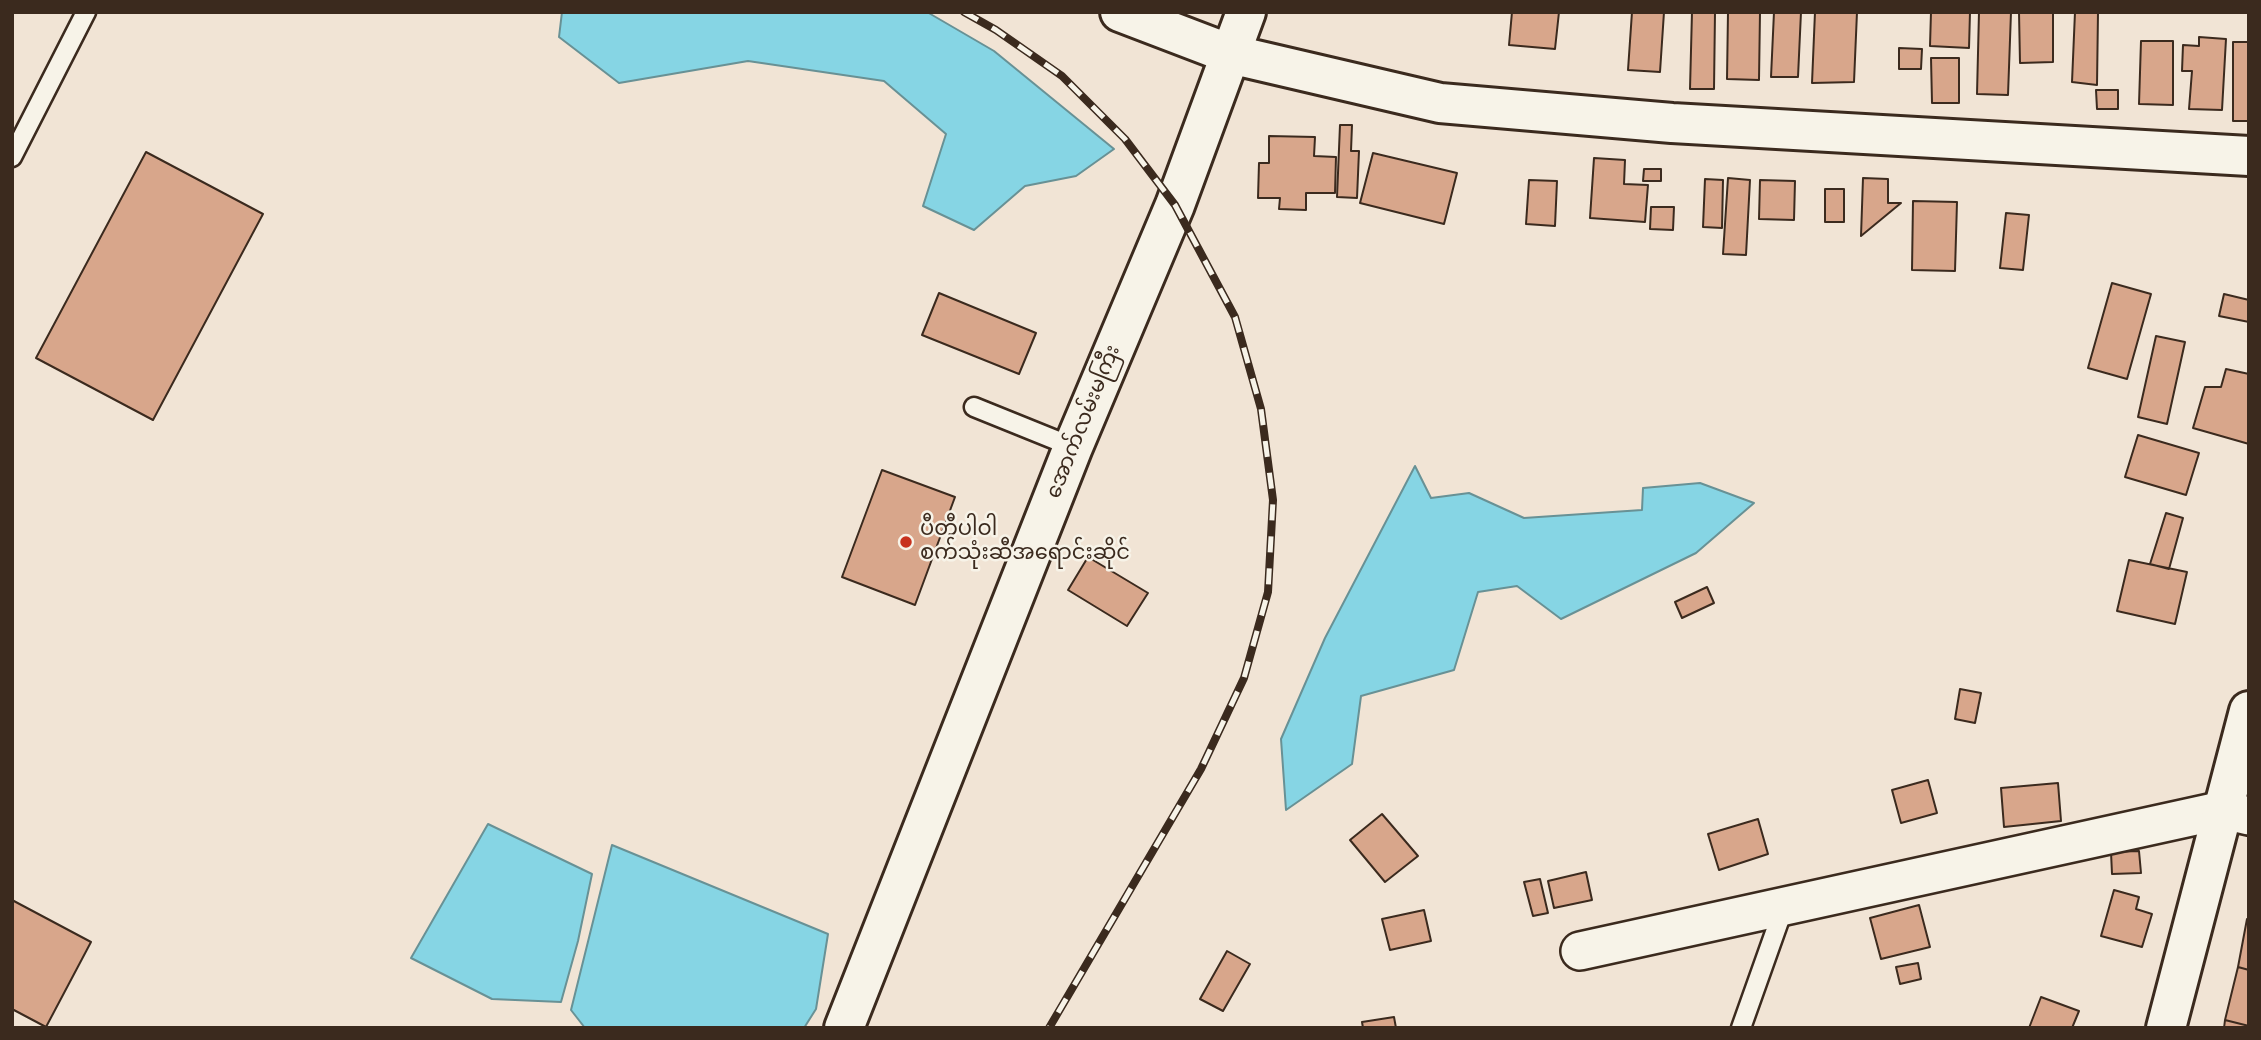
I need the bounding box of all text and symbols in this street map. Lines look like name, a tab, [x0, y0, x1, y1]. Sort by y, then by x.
street label: အောက်လမ်းမကြီး	[1042, 341, 1126, 503]
place label: ပီတီပါဝါ စက်သုံးဆီအရောင်းဆိုင်	[920, 517, 1130, 567]
marker: ပီတီပါဝါ စက်သုံးဆီအရောင်းဆိုင်	[898, 534, 914, 550]

